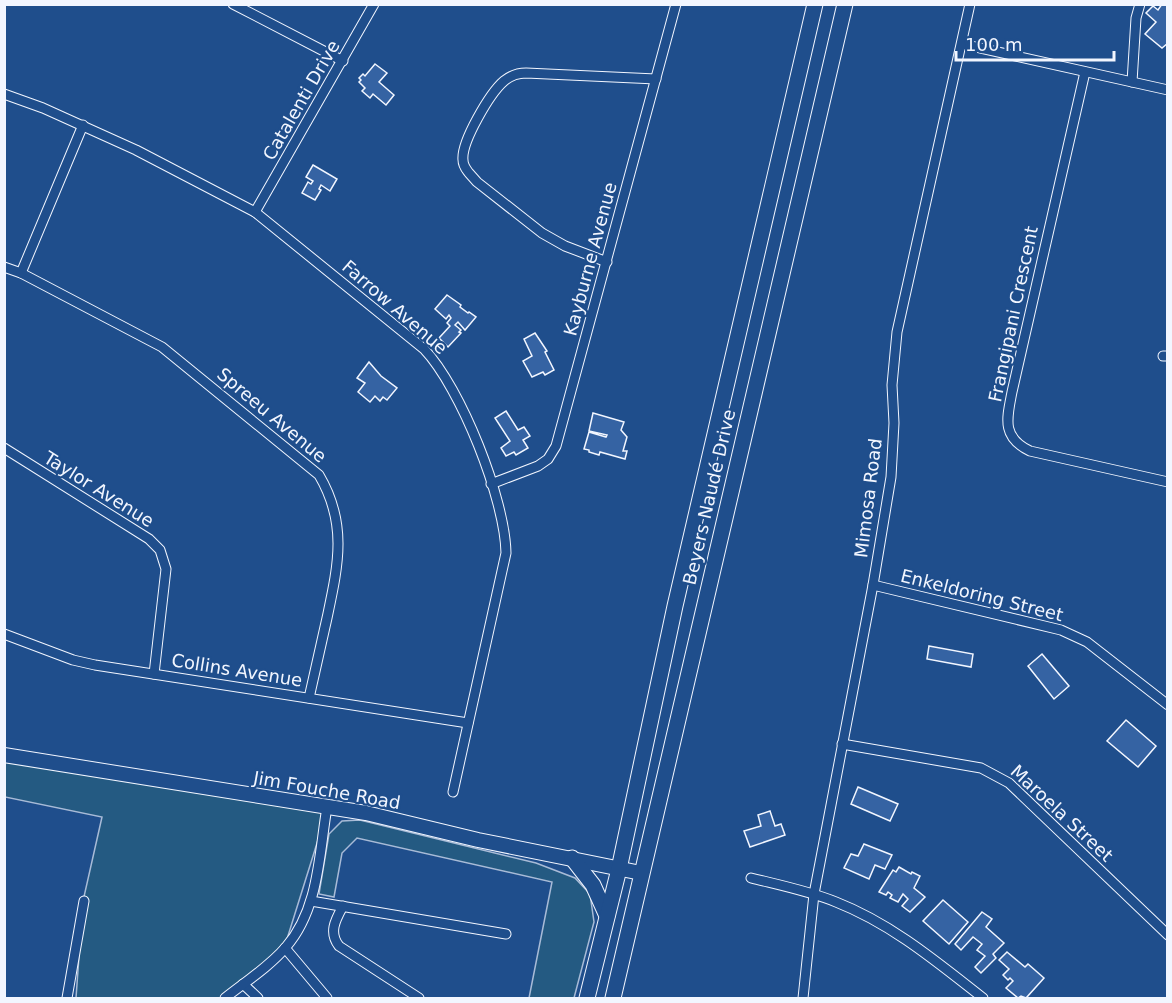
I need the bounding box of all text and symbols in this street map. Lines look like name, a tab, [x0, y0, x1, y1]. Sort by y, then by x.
scale bar	[956, 24, 1114, 62]
text: 100 m	[965, 34, 1023, 55]
street label: Catalenti Drive	[258, 36, 344, 164]
street label: Kayburne Avenue	[559, 180, 621, 338]
street label: Frangipani Crescent	[984, 224, 1042, 404]
street label: Farrow Avenue	[338, 256, 452, 358]
street label: Spreeu Avenue	[213, 363, 331, 467]
street label: Beyers Naudé Drive	[679, 407, 739, 587]
street label: Mimosa Road	[850, 437, 886, 559]
street label: Taylor Avenue	[39, 446, 158, 531]
street label: Enkeldoring Street	[899, 565, 1065, 625]
street label: Collins Avenue	[170, 649, 304, 691]
street label: Maroela Street	[1007, 760, 1117, 866]
street label: Jim Fouche Road	[251, 767, 402, 813]

